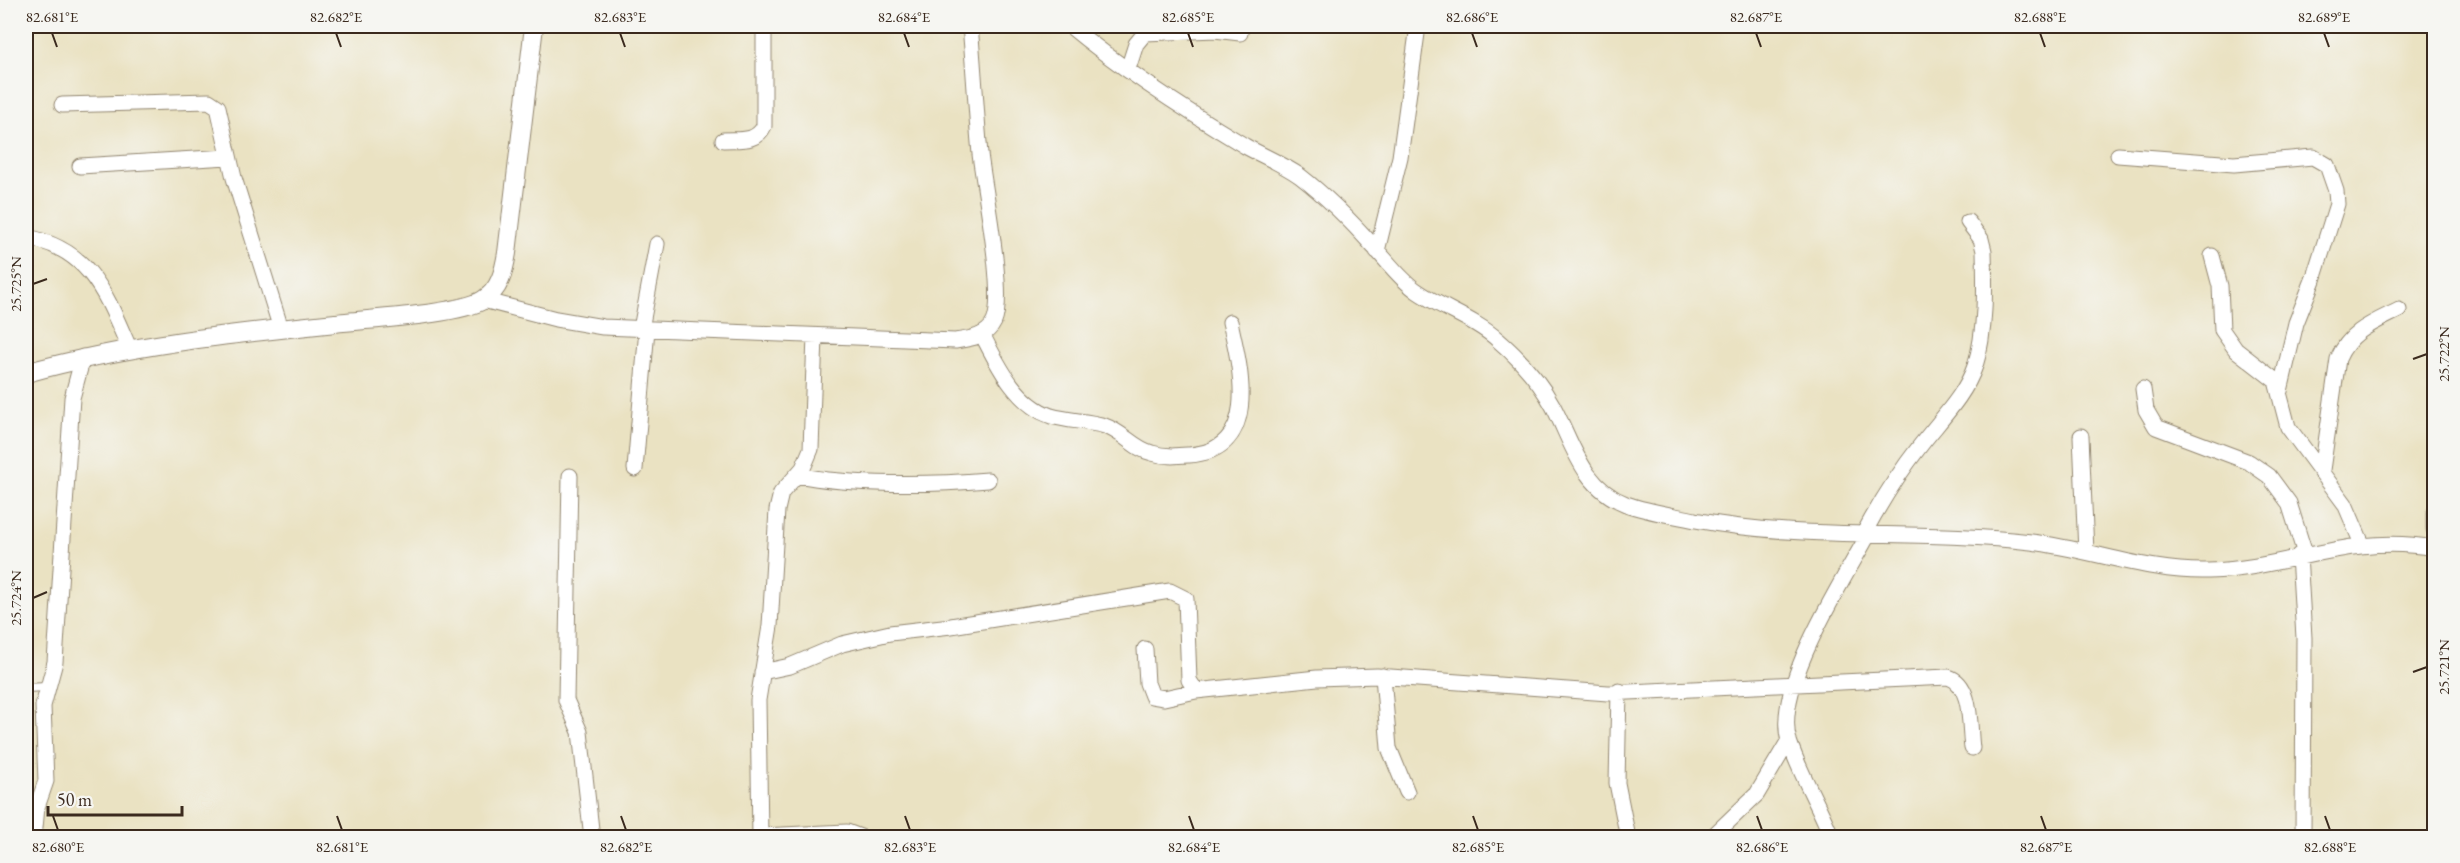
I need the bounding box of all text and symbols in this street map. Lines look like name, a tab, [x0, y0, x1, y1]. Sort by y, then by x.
text: 82.681°E	[26, 7, 79, 26]
text: 82.682°E	[310, 7, 363, 26]
text: 82.683°E	[594, 7, 647, 26]
text: 82.684°E	[878, 7, 931, 26]
text: 82.685°E	[1162, 7, 1215, 26]
text: 82.686°E	[1446, 7, 1499, 26]
text: 82.687°E	[1730, 7, 1783, 26]
text: 82.688°E	[2014, 7, 2067, 26]
text: 82.689°E	[2298, 7, 2351, 26]
text: 25.725°N	[6, 256, 25, 312]
text: 25.722°N	[2434, 326, 2453, 382]
text: 25.724°N	[6, 570, 25, 626]
text: 25.721°N	[2434, 639, 2453, 695]
scale bar	[48, 779, 182, 817]
text: 50 m	[57, 788, 92, 811]
text: 82.680°E	[32, 837, 85, 856]
text: 82.681°E	[316, 837, 369, 856]
text: 82.682°E	[600, 837, 653, 856]
text: 82.683°E	[884, 837, 937, 856]
text: 82.684°E	[1168, 837, 1221, 856]
text: 82.685°E	[1452, 837, 1505, 856]
text: 82.686°E	[1736, 837, 1789, 856]
text: 82.687°E	[2020, 837, 2073, 856]
text: 82.688°E	[2304, 837, 2357, 856]

